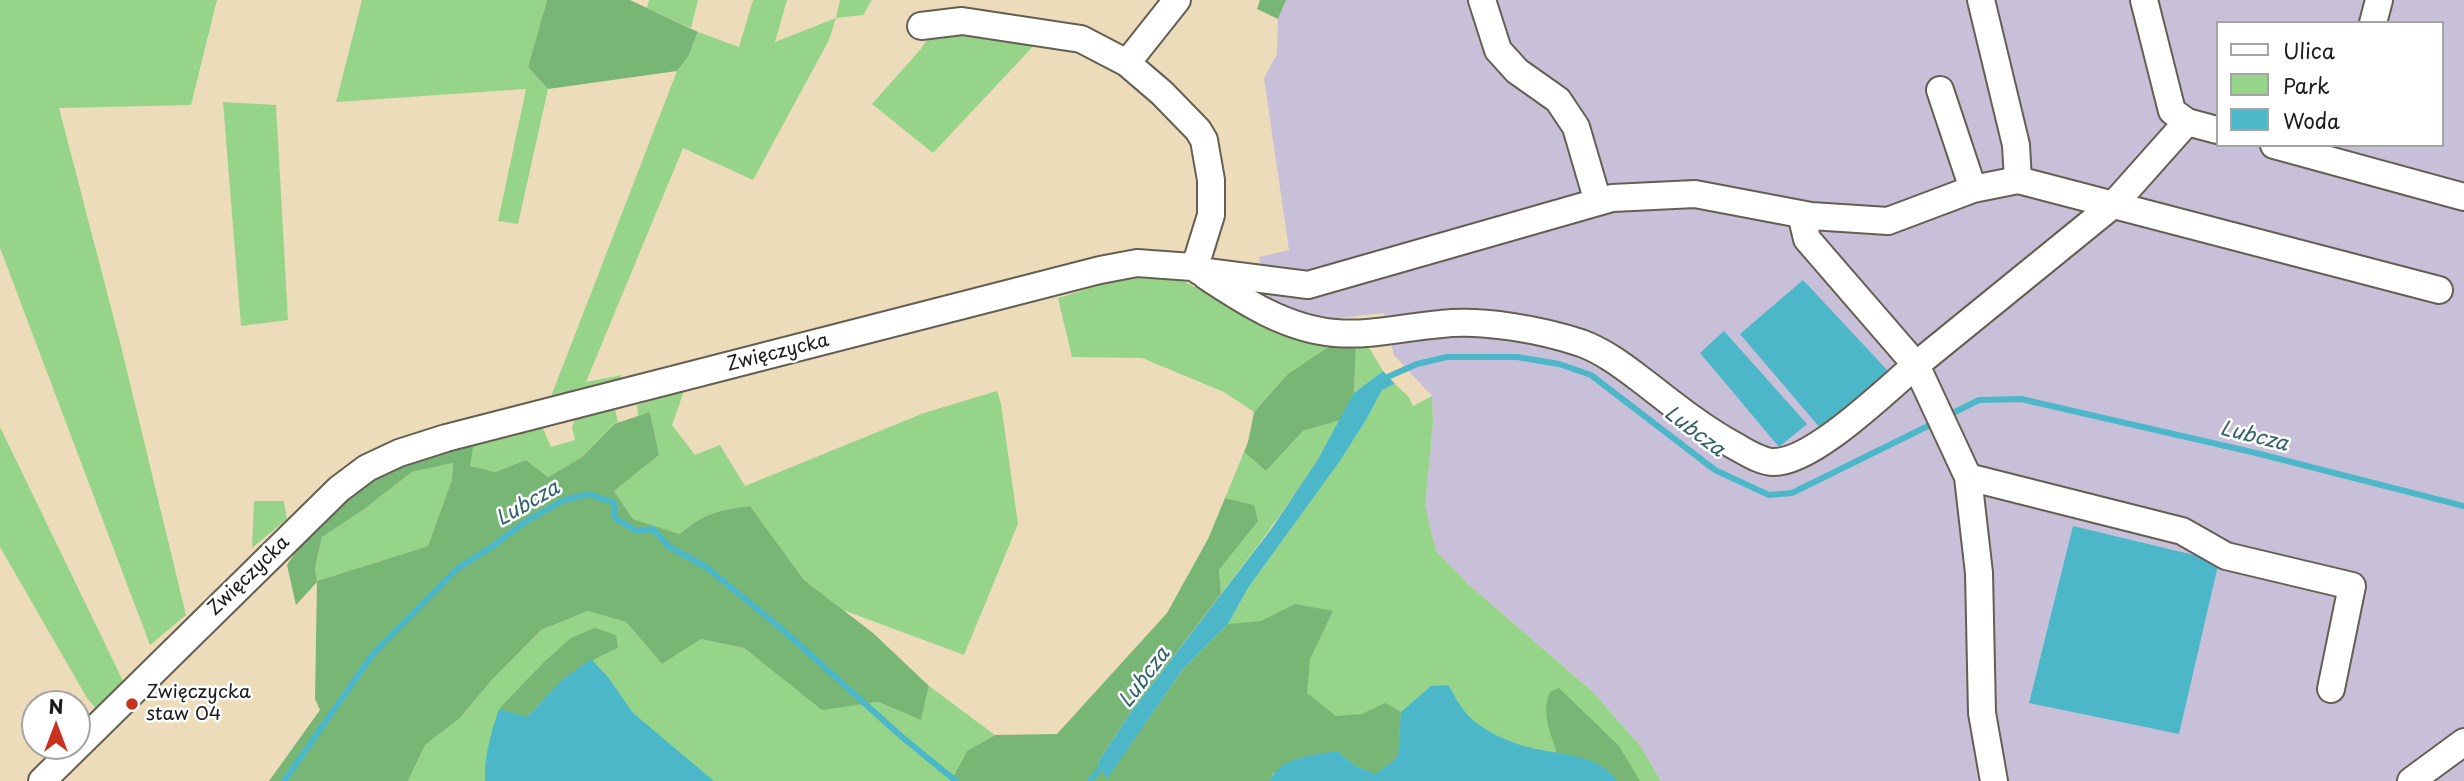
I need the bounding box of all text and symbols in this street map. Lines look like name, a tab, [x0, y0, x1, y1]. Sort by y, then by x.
legend	[2216, 21, 2443, 147]
text: Ulica	[2283, 34, 2335, 66]
text: Park	[2283, 69, 2330, 101]
text: Woda	[2283, 104, 2340, 136]
street label: Zwięczycka	[724, 329, 832, 377]
water label: Lubcza	[1659, 401, 1729, 463]
water label: Lubcza	[2217, 416, 2291, 458]
water label: Lubcza	[492, 476, 564, 532]
street label: Zwięczycka	[203, 531, 295, 621]
water label: Lubcza	[1114, 643, 1176, 713]
place label: Zwięczycka staw 04	[146, 682, 251, 726]
north arrow	[21, 690, 91, 760]
text: N	[48, 692, 64, 720]
marker: Zwięczycka staw 04	[124, 696, 140, 712]

